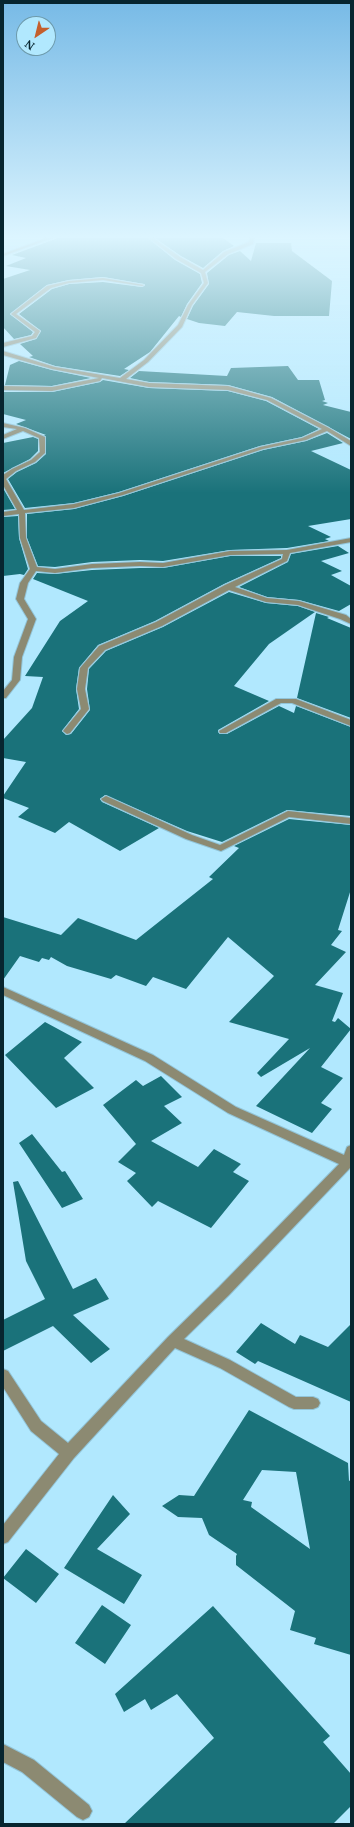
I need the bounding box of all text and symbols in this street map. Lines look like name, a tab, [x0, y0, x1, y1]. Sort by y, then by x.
north arrow	[16, 16, 56, 56]
text: N	[22, 37, 37, 54]

